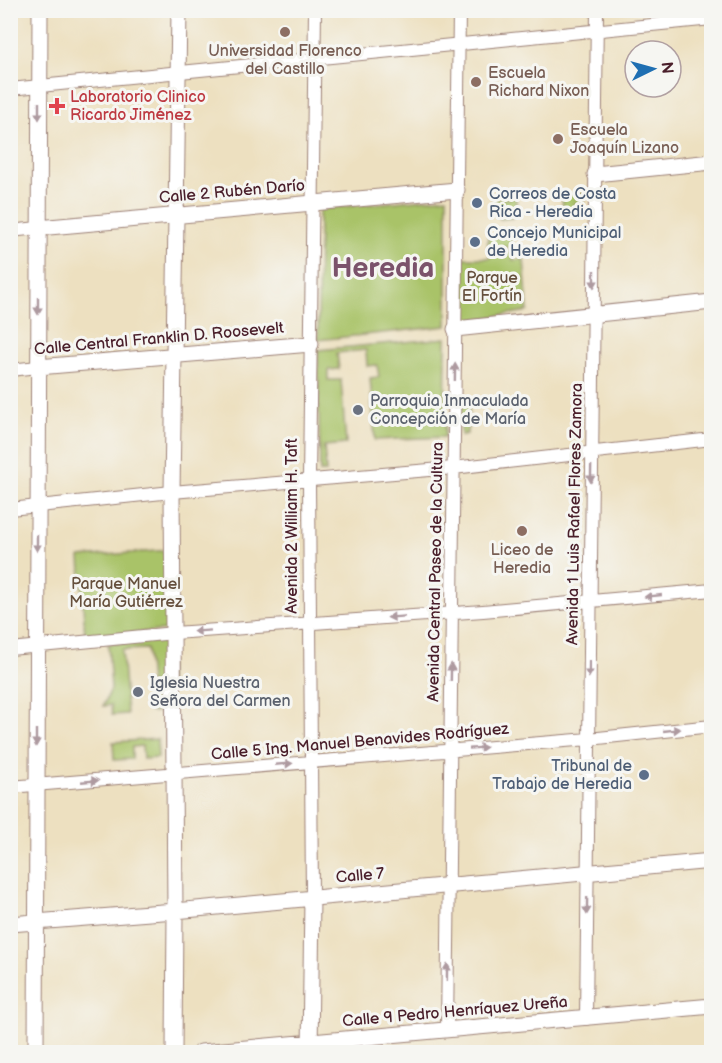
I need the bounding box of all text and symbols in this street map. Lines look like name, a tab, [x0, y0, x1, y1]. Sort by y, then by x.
marker: Universidad Florenco del Castillo	[278, 25, 292, 39]
north arrow	[623, 39, 683, 99]
place label: Universidad Florenco del Castillo	[208, 42, 362, 79]
text: N	[656, 61, 676, 75]
place label: Escuela Richard Nixon	[488, 64, 589, 101]
marker: Escuela Richard Nixon	[469, 75, 483, 89]
place label: Laboratorio Clinico Ricardo Jiménez	[70, 88, 206, 125]
marker: Laboratorio Clinico Ricardo Jiménez	[48, 97, 66, 115]
one-way arrow	[34, 101, 44, 120]
place label: Escuela Joaquín Lizano	[570, 121, 679, 158]
marker: Escuela Joaquín Lizano	[551, 132, 565, 146]
street label: Calle 2 Rubén Darío	[158, 176, 306, 208]
place label: Correos de Costa Rica - Heredia	[489, 185, 616, 222]
marker: Correos de Costa Rica - Heredia	[470, 196, 484, 210]
place label: Concejo Municipal de Heredia	[487, 224, 621, 261]
marker: Concejo Municipal de Heredia	[468, 235, 482, 249]
district label: Heredia	[332, 252, 434, 285]
park label: Parque El Fortín	[462, 269, 522, 306]
one-way arrow	[589, 269, 599, 288]
one-way arrow	[33, 296, 43, 315]
street label: Calle Central Franklin D. Roosevelt	[33, 319, 285, 359]
one-way arrow	[450, 363, 459, 382]
street label: Avenida 1 Luis Rafael Flores Zamora	[563, 383, 587, 645]
place label: Parroquia Inmaculada Concepción de María	[370, 392, 529, 429]
marker: Parroquia Inmaculada Concepción de María	[351, 403, 365, 417]
street label: Avenida 2 William H. Taft	[283, 438, 302, 614]
street label: Avenida Central Paseo de la Cultura	[424, 442, 448, 702]
one-way arrow	[587, 464, 596, 483]
marker: Liceo de Heredia	[515, 524, 529, 538]
one-way arrow	[32, 533, 42, 552]
place label: Liceo de Heredia	[490, 541, 554, 578]
park label: Parque Manuel María Gutiérrez	[69, 575, 183, 612]
one-way arrow	[644, 591, 663, 601]
one-way arrow	[387, 613, 406, 622]
one-way arrow	[192, 626, 211, 636]
one-way arrow	[585, 659, 594, 678]
one-way arrow	[446, 663, 456, 682]
place label: Iglesia Nuestra Señora del Carmen	[150, 674, 291, 711]
marker: Iglesia Nuestra Señora del Carmen	[131, 685, 145, 699]
street label: Calle 5 Ing. Manuel Benavides Rodríguez	[210, 719, 510, 764]
one-way arrow	[663, 725, 682, 735]
one-way arrow	[31, 728, 41, 747]
one-way arrow	[469, 743, 488, 753]
place label: Tribunal de Trabajo de Heredia	[492, 757, 632, 794]
one-way arrow	[275, 759, 294, 769]
marker: Tribunal de Trabajo de Heredia	[637, 768, 651, 782]
one-way arrow	[80, 776, 99, 786]
street label: Calle 7	[335, 864, 385, 888]
one-way arrow	[582, 896, 592, 915]
one-way arrow	[442, 963, 452, 982]
street label: Calle 9 Pedro Henríquez Ureña	[342, 993, 568, 1031]

